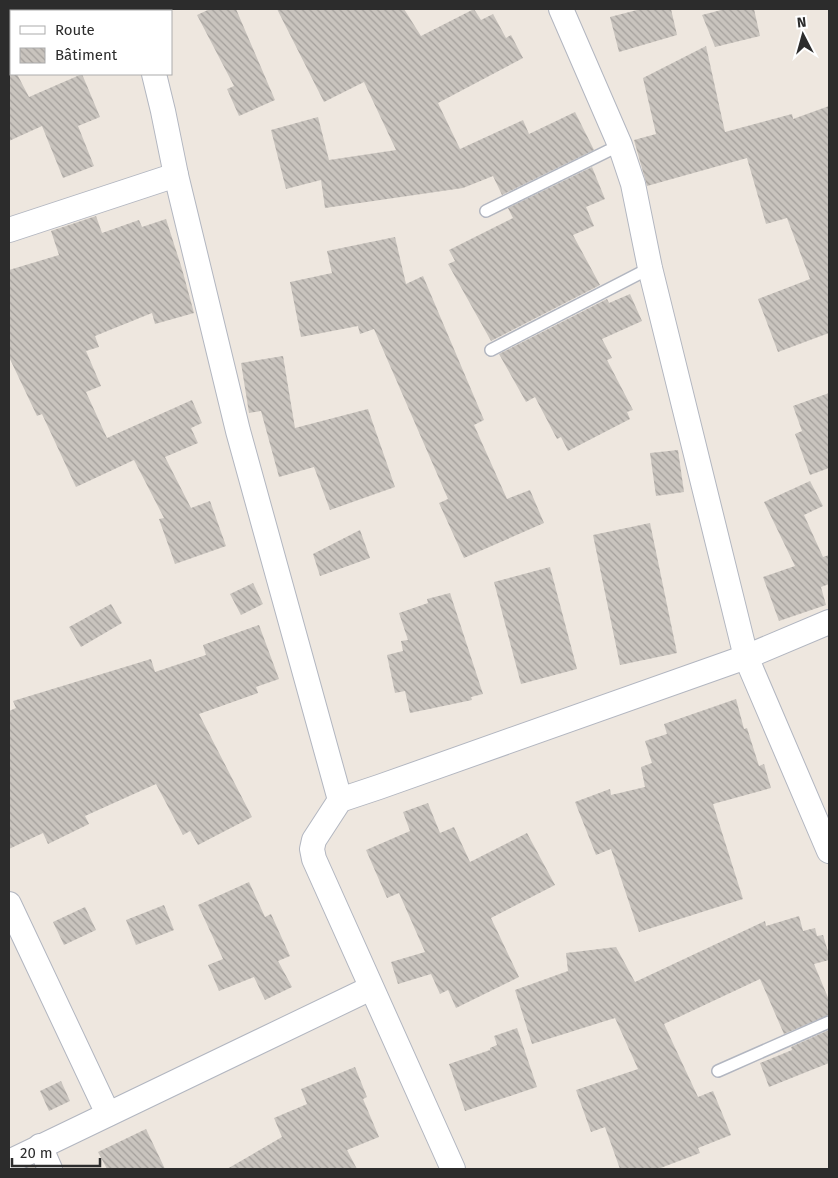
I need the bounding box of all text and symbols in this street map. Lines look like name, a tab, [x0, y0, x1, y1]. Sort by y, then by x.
legend	[10, 10, 172, 75]
north arrow	[778, 10, 828, 60]
text: N	[796, 14, 807, 32]
text: Route	[55, 21, 95, 39]
text: Bâtiment	[55, 46, 118, 64]
scale bar	[12, 1136, 100, 1168]
text: 20 m	[20, 1144, 53, 1162]

